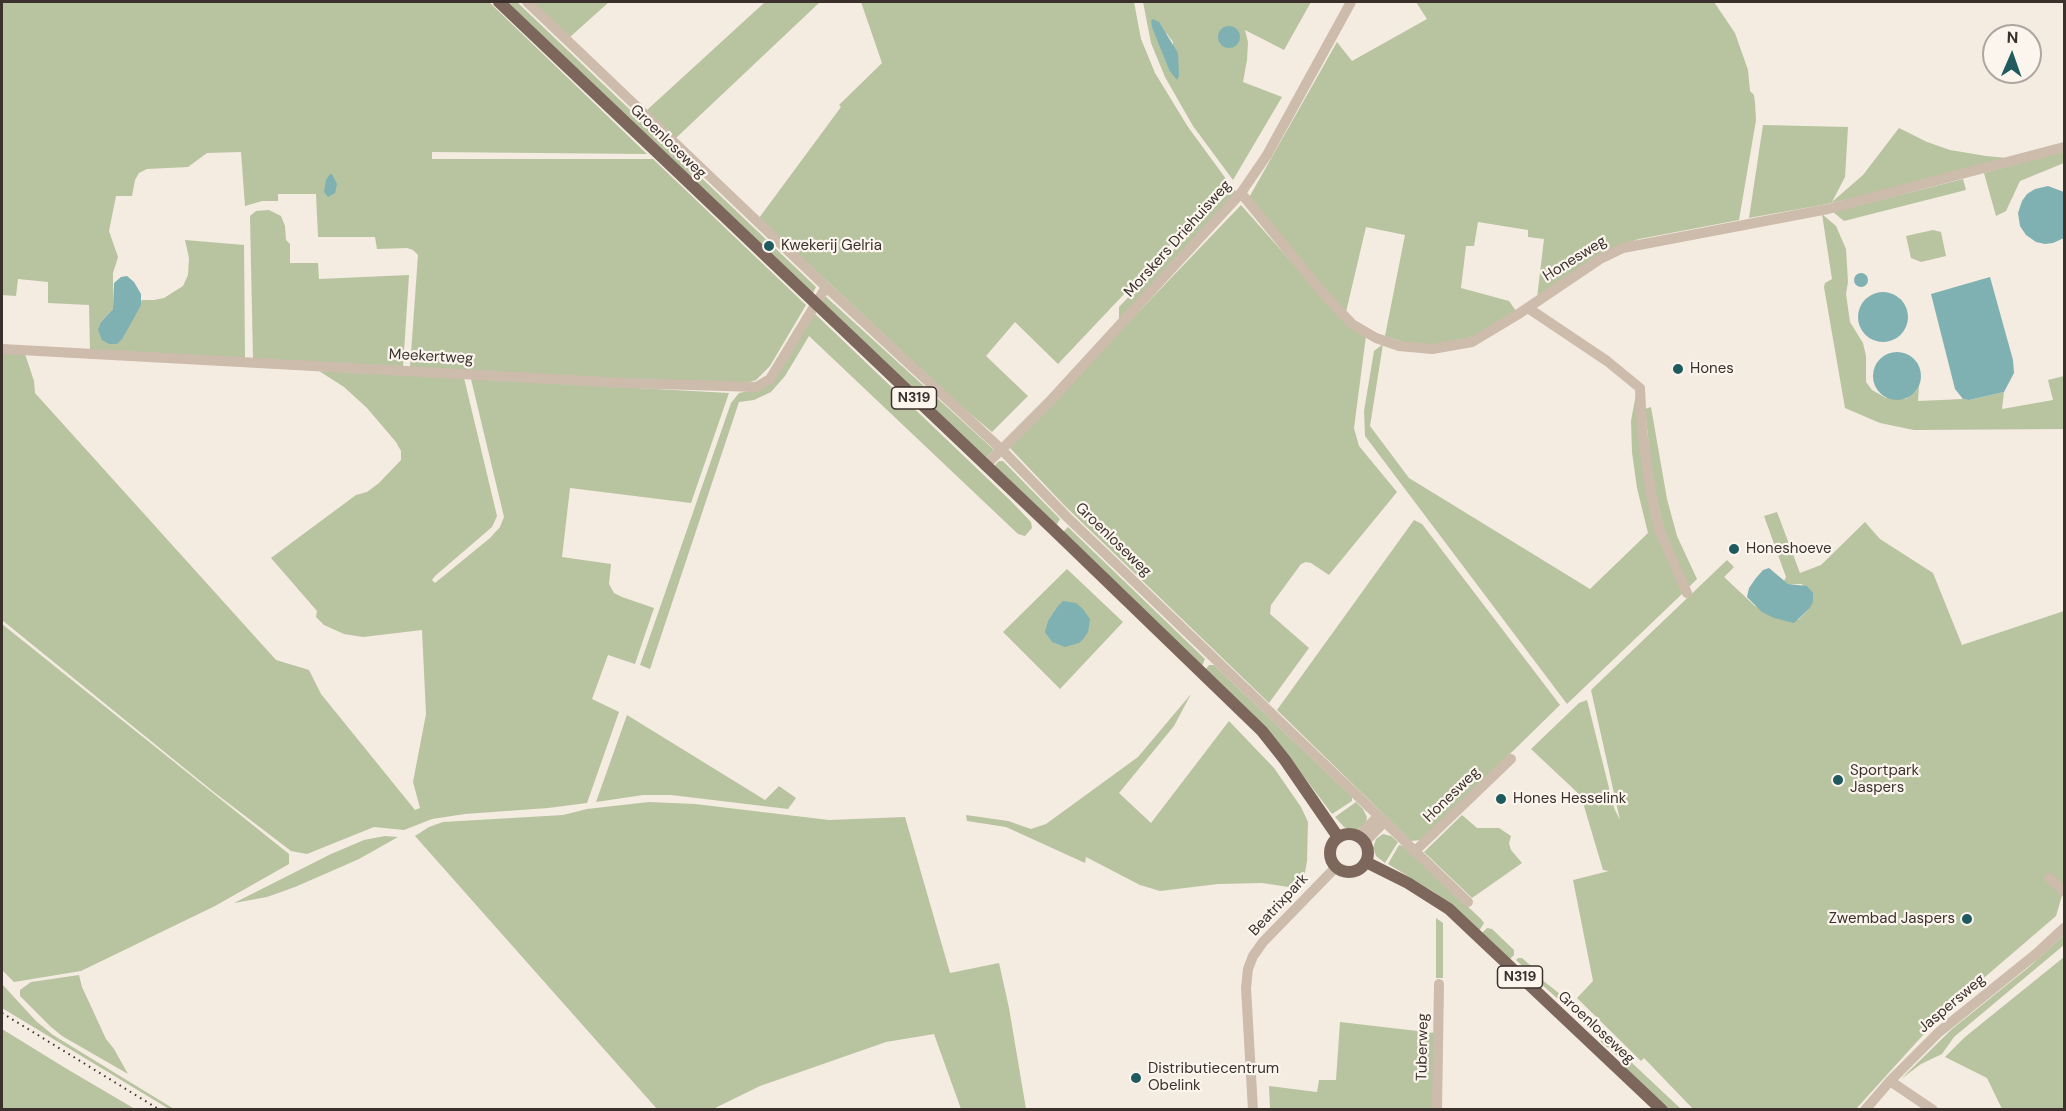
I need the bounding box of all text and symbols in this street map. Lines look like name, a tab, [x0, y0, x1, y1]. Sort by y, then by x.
north arrow	[1982, 24, 2042, 84]
text: N	[2006, 27, 2019, 48]
street label: Groenloseweg	[626, 101, 710, 183]
street label: Morskers Driehuisweg	[1121, 177, 1235, 301]
street label: Honesweg	[1540, 232, 1610, 286]
place label: Kwekerij Gelria	[781, 237, 882, 255]
marker: Kwekerij Gelria	[762, 239, 776, 253]
street label: Meekertweg	[388, 346, 474, 368]
place label: Hones	[1690, 360, 1734, 378]
marker: Hones	[1671, 362, 1685, 376]
road number: N319	[892, 387, 936, 409]
street label: Groenloseweg	[1071, 499, 1155, 581]
place label: Honeshoeve	[1746, 540, 1832, 558]
marker: Honeshoeve	[1727, 542, 1741, 556]
place label: Sportpark Jaspers	[1850, 762, 1919, 797]
street label: Honesweg	[1420, 764, 1484, 826]
marker: Sportpark Jaspers	[1831, 773, 1845, 787]
place label: Hones Hesselink	[1513, 790, 1626, 808]
marker: Hones Hesselink	[1494, 792, 1508, 806]
street label: Beatrixpark	[1246, 870, 1312, 940]
place label: Zwembad Jaspers	[1829, 910, 1955, 928]
marker: Zwembad Jaspers	[1960, 912, 1974, 926]
road number: N319	[1498, 966, 1543, 988]
street label: Jaspersweg	[1915, 971, 1989, 1037]
street label: Groenloseweg	[1554, 988, 1638, 1068]
street label: Tuberweg	[1413, 1013, 1433, 1081]
place label: Distributiecentrum Obelink	[1148, 1060, 1279, 1095]
marker: Distributiecentrum Obelink	[1129, 1071, 1143, 1085]

